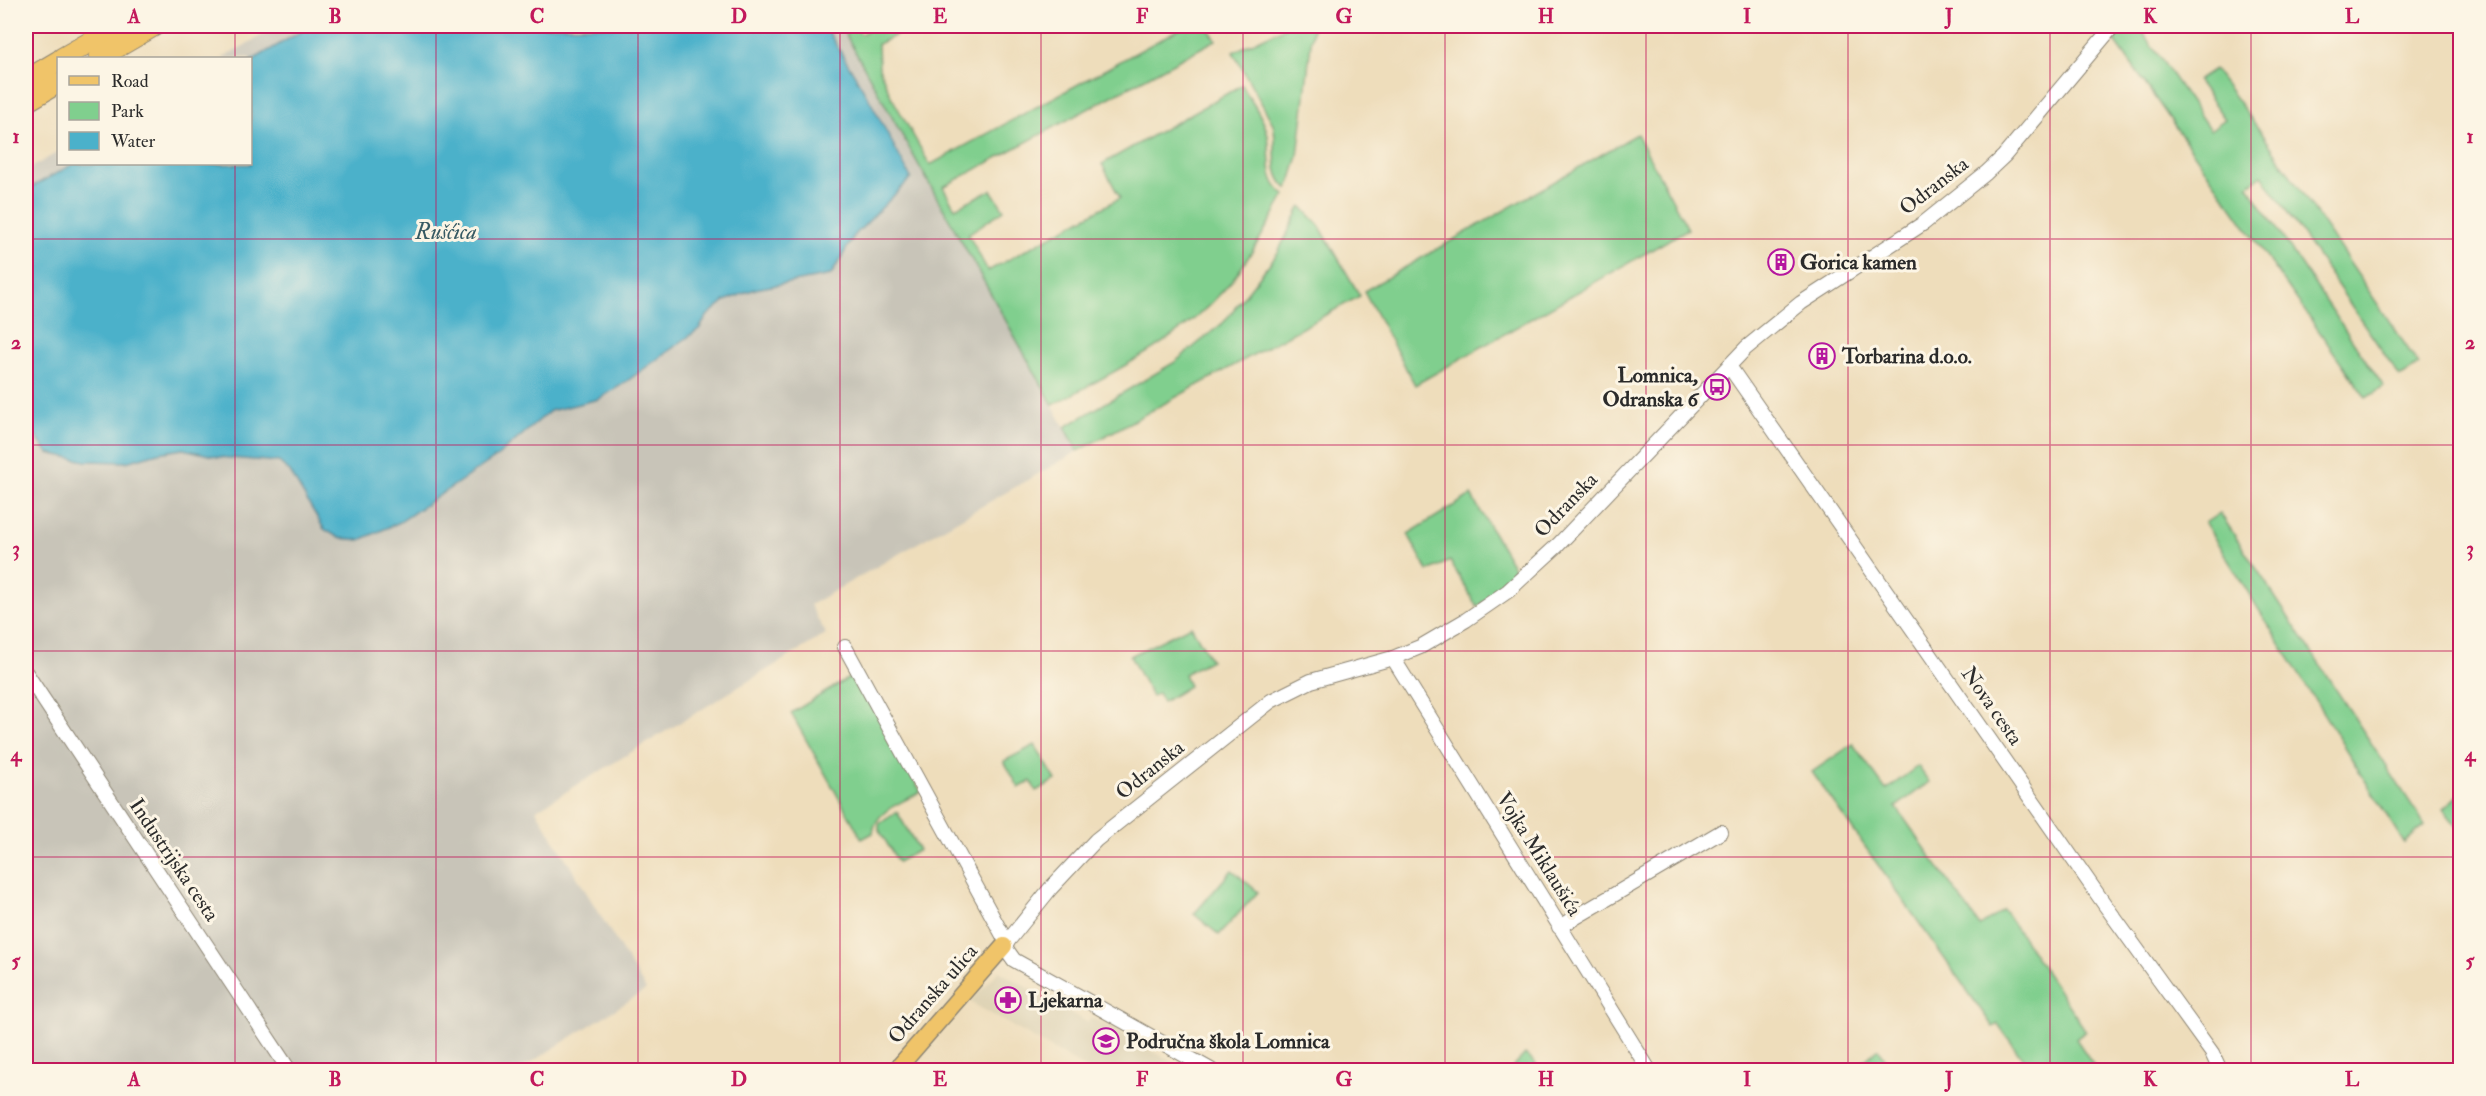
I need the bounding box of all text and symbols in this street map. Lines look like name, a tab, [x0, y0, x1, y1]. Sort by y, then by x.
text: A	[127, 4, 141, 29]
text: B	[328, 4, 342, 29]
text: C	[530, 4, 544, 29]
text: D	[731, 4, 747, 29]
text: E	[933, 4, 948, 29]
text: F	[1136, 4, 1149, 29]
text: G	[1336, 4, 1353, 29]
text: H	[1538, 4, 1554, 29]
text: I	[1743, 4, 1751, 29]
text: J	[1944, 4, 1953, 29]
text: K	[2143, 4, 2158, 29]
text: L	[2345, 4, 2360, 29]
legend	[57, 57, 252, 165]
text: Road	[111, 70, 149, 93]
text: Park	[111, 100, 144, 123]
text: 1	[12, 124, 20, 149]
text: 1	[2466, 124, 2474, 149]
text: Water	[110, 130, 155, 153]
street label: Odranska	[1894, 150, 1974, 221]
water label: Rušćica	[414, 218, 477, 246]
building icon: Gorica kamen	[1766, 247, 1796, 277]
place label: Gorica kamen	[1800, 249, 1917, 276]
text: 2	[11, 330, 21, 355]
text: 2	[2465, 330, 2475, 355]
building icon: Torbarina d.o.o.	[1807, 341, 1837, 371]
place label: Torbarina d.o.o.	[1841, 343, 1972, 370]
place label: Lomnica, Odranska 6	[1603, 362, 1699, 413]
bus stop icon: Lomnica, Odranska 6	[1702, 372, 1732, 402]
street label: Odranska	[1528, 466, 1604, 543]
text: 3	[12, 536, 20, 561]
text: 3	[2466, 536, 2474, 561]
street label: Nova cesta	[1955, 661, 2029, 751]
street label: Odranska	[1110, 734, 1190, 806]
text: 4	[10, 742, 23, 767]
text: 4	[2464, 742, 2477, 767]
street label: Vojka Miklaušića	[1490, 787, 1588, 921]
street label: Industrijska cesta	[123, 793, 225, 927]
street label: Odranska ulica	[882, 938, 984, 1050]
text: 5	[12, 948, 22, 973]
text: 5	[2466, 948, 2476, 973]
pharmacy icon: Ljekarna	[993, 985, 1023, 1015]
place label: Ljekarna	[1028, 987, 1104, 1014]
school or university icon: Područna škola Lomnica	[1091, 1026, 1121, 1056]
place label: Područna škola Lomnica	[1126, 1028, 1331, 1055]
text: A	[127, 1067, 141, 1092]
text: B	[328, 1067, 342, 1092]
text: C	[530, 1067, 544, 1092]
text: D	[731, 1067, 747, 1092]
text: E	[933, 1067, 948, 1092]
text: F	[1136, 1067, 1149, 1092]
text: G	[1336, 1067, 1353, 1092]
text: H	[1538, 1067, 1554, 1092]
text: I	[1743, 1067, 1751, 1092]
text: J	[1944, 1067, 1953, 1092]
text: K	[2143, 1067, 2158, 1092]
text: L	[2345, 1067, 2360, 1092]

